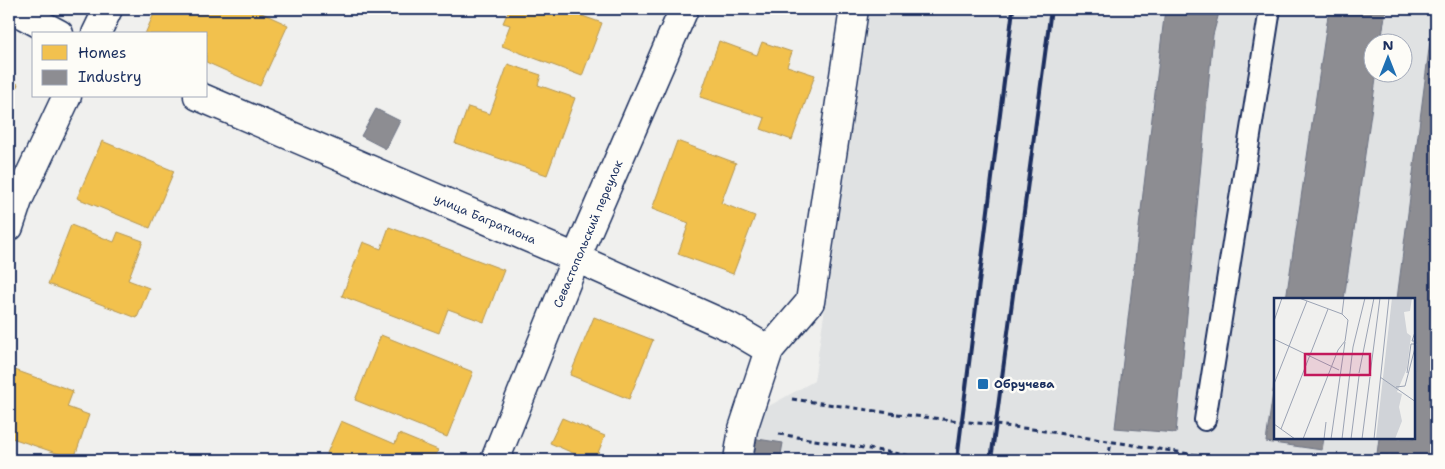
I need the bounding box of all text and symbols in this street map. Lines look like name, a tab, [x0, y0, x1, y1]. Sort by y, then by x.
legend	[32, 32, 208, 98]
north arrow	[1362, 32, 1412, 82]
text: N	[1382, 36, 1394, 54]
text: Homes	[78, 43, 126, 63]
text: Industry	[78, 67, 142, 87]
street label: Севастопольский переулок	[550, 157, 627, 310]
street label: улица Багратиона	[431, 190, 539, 248]
inset map	[1274, 298, 1415, 439]
place label: Обручева	[994, 376, 1055, 392]
marker: Обручева	[976, 377, 990, 391]

